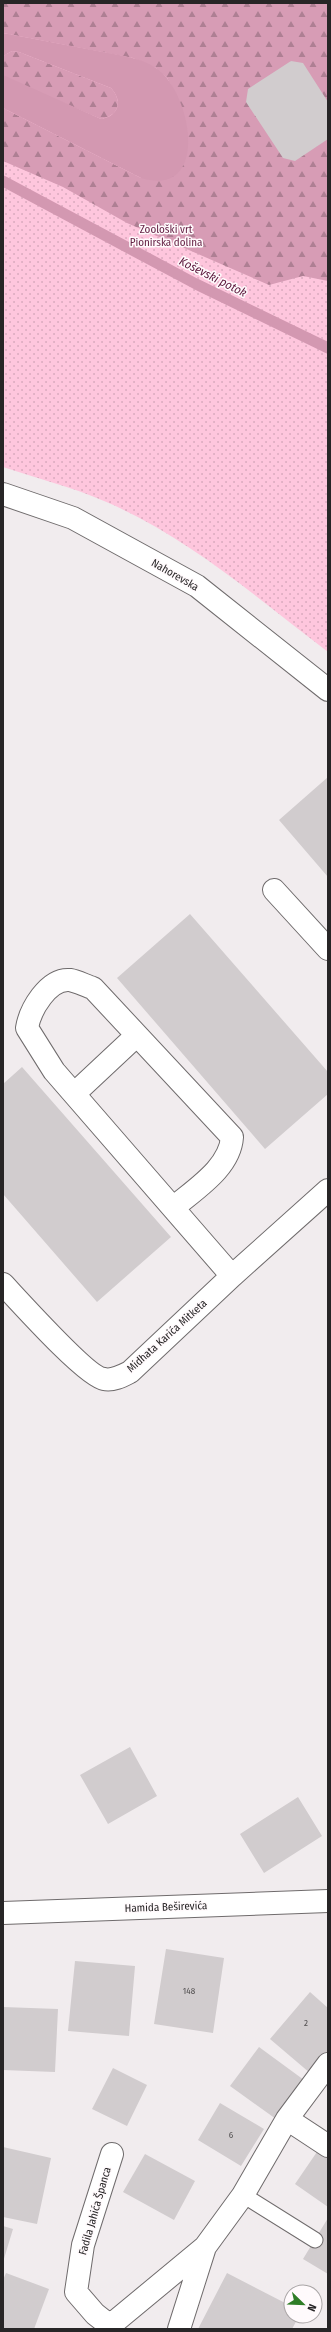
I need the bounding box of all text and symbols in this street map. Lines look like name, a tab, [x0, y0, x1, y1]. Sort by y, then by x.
park label: Zoološki vrt Pionirska dolina	[130, 223, 202, 249]
water label: Koševski potok	[177, 254, 249, 300]
street label: Nahorevska	[149, 556, 201, 594]
street label: Midhata Karića Mitketa	[124, 1297, 210, 1375]
street label: Hamida Beširevića	[124, 1899, 208, 1915]
house number: 148	[183, 1986, 196, 1996]
house number: 2	[304, 2018, 308, 2028]
house number: 6	[229, 2130, 234, 2140]
street label: Fadila Jahića Španca	[75, 2165, 114, 2257]
north arrow	[283, 2284, 323, 2324]
text: N	[304, 2302, 319, 2313]

